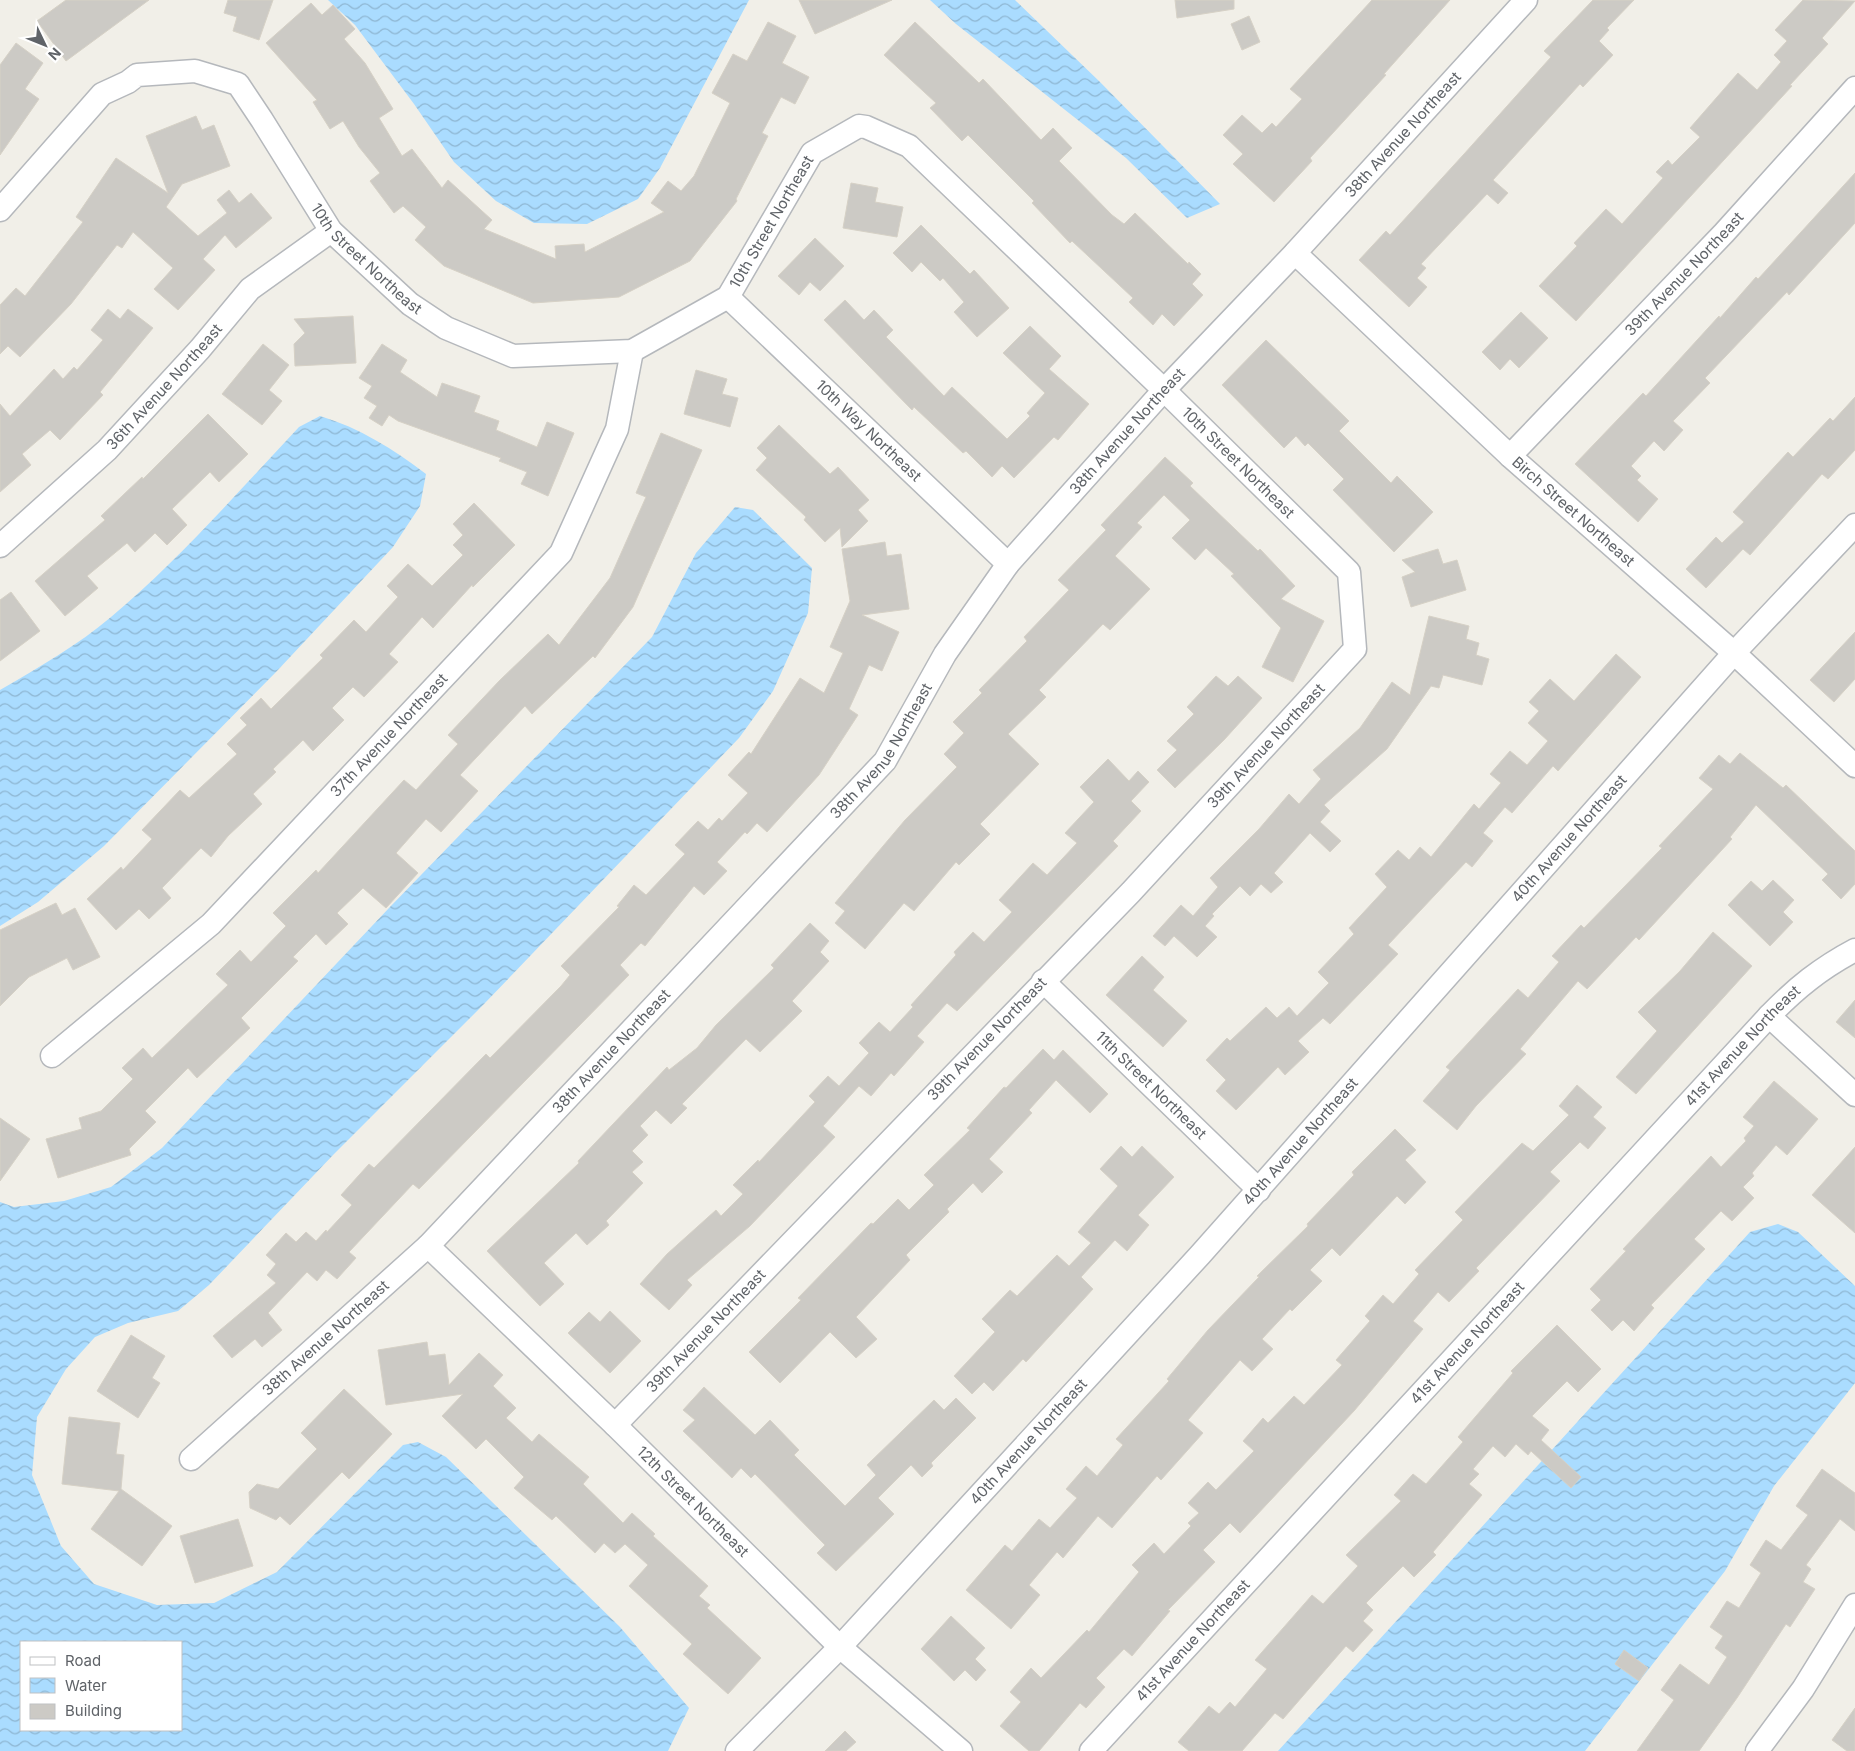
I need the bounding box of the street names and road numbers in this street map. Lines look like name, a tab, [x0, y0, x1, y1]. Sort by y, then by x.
street label: 38th Avenue Northeast	[1340, 67, 1465, 201]
street label: 10th Street Northeast	[725, 152, 817, 292]
street label: 10th Street Northeast	[307, 200, 426, 318]
street label: 39th Avenue Northeast	[1621, 208, 1747, 340]
street label: 36th Avenue Northeast	[102, 320, 226, 454]
street label: 38th Avenue Northeast	[1065, 364, 1189, 498]
street label: 10th Way Northeast	[812, 376, 926, 485]
street label: 10th Street Northeast	[1178, 403, 1299, 522]
street label: Birch Street Northeast	[1508, 452, 1639, 570]
street label: 37th Avenue Northeast	[326, 669, 451, 801]
street label: 38th Avenue Northeast	[826, 679, 936, 822]
street label: 39th Avenue Northeast	[1203, 679, 1328, 812]
street label: 40th Avenue Northeast	[1507, 771, 1631, 906]
street label: 39th Avenue Northeast	[923, 973, 1050, 1104]
street label: 41st Avenue Northeast	[1680, 981, 1804, 1110]
street label: 38th Avenue Northeast	[548, 985, 674, 1117]
street label: 11th Street Northeast	[1092, 1027, 1211, 1143]
street label: 40th Avenue Northeast	[1238, 1073, 1362, 1209]
street label: 39th Avenue Northeast	[642, 1265, 769, 1396]
street label: 38th Avenue Northeast	[258, 1276, 393, 1399]
street label: 41st Avenue Northeast	[1406, 1278, 1528, 1408]
street label: 40th Avenue Northeast	[965, 1374, 1091, 1508]
street label: 12th Street Northeast	[633, 1442, 753, 1561]
street label: 41st Avenue Northeast	[1131, 1575, 1254, 1706]

